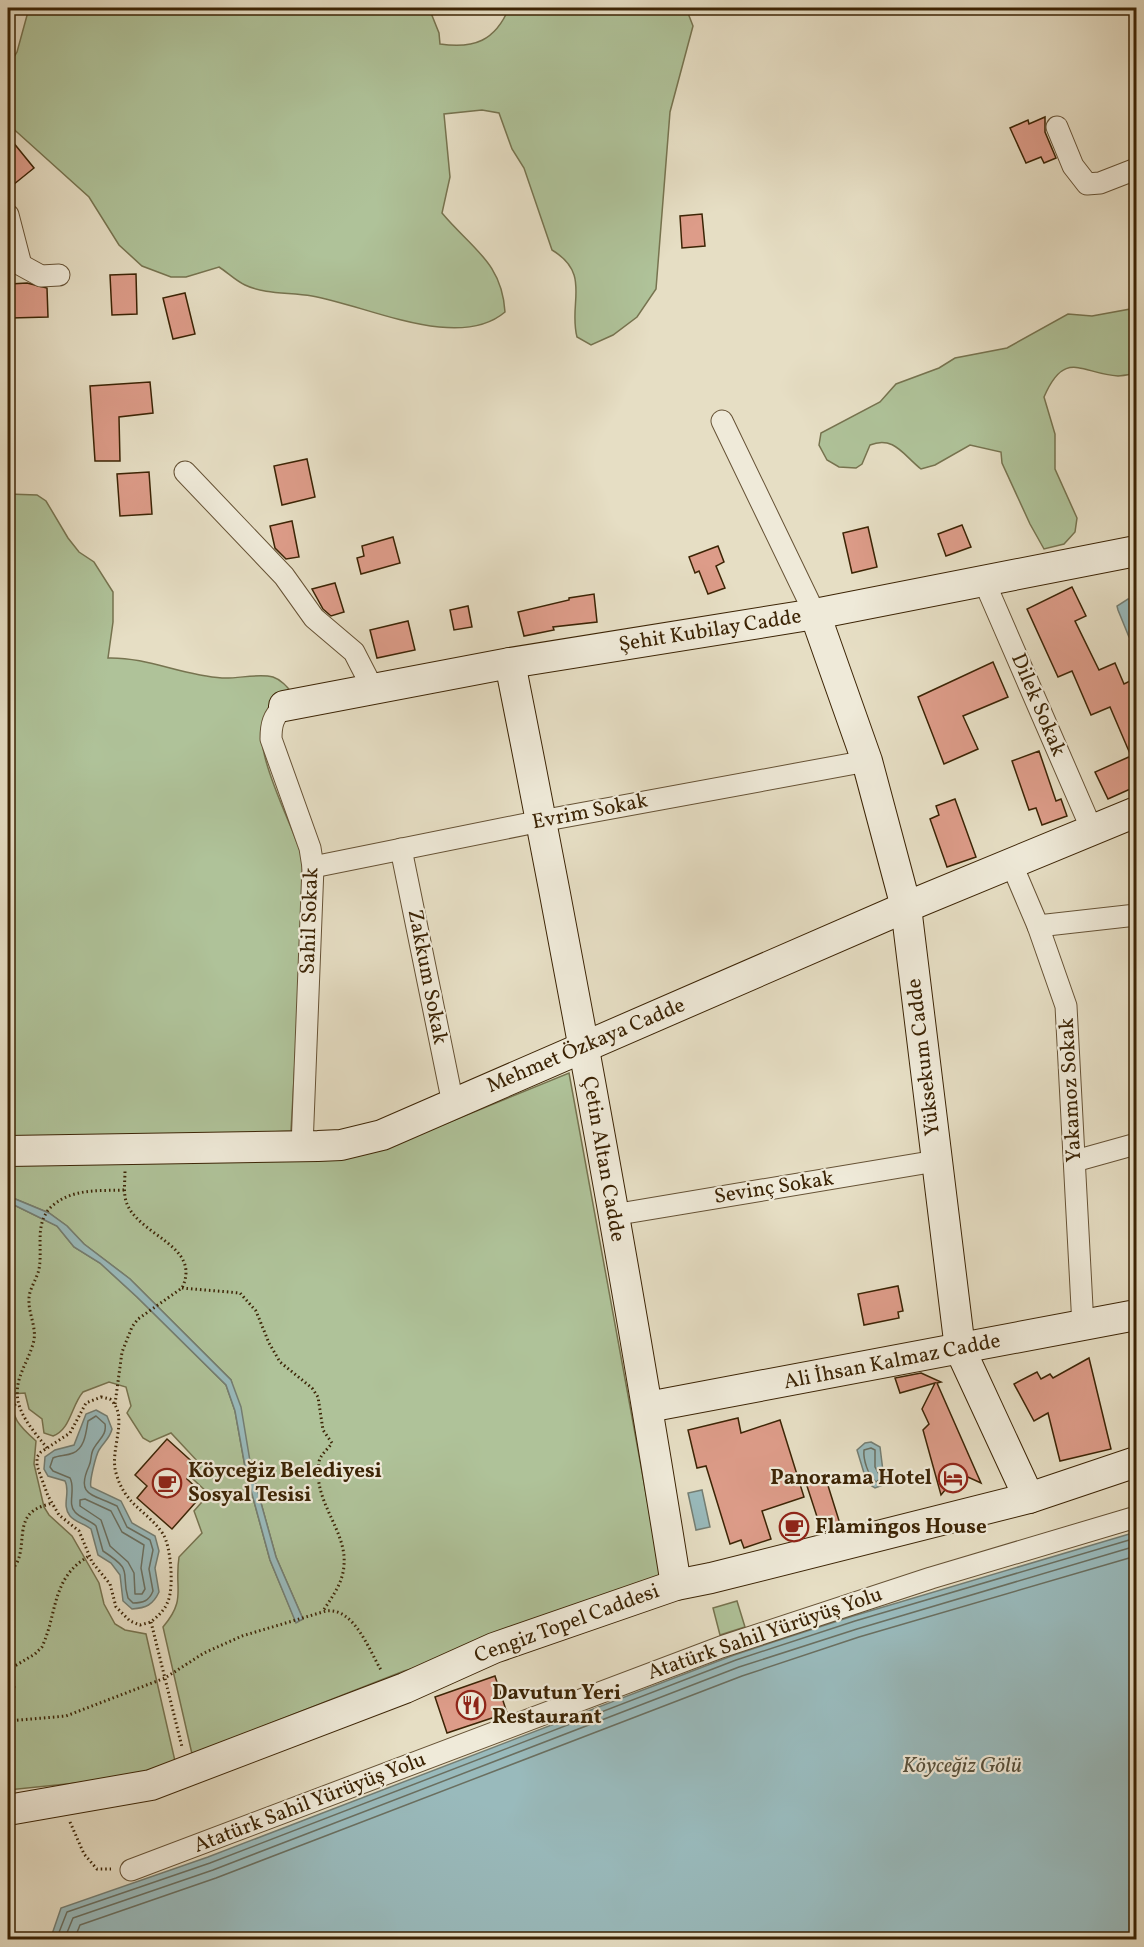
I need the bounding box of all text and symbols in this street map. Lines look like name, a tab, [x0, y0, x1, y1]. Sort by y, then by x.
street label: Şehit Kubilay Cadde	[617, 602, 804, 660]
street label: Dilek Sokak	[1003, 649, 1073, 762]
street label: Evrim Sokak	[530, 786, 651, 837]
street label: Sahil Sokak	[294, 866, 326, 975]
street label: Zakkum Sokak	[400, 907, 454, 1048]
street label: Yüksekum Cadde	[900, 977, 948, 1137]
street label: Mehmet Özkaya Cadde	[482, 991, 690, 1101]
street label: Yakamoz Sokak	[1053, 1016, 1089, 1163]
street label: Çetin Altan Cadde	[574, 1074, 632, 1244]
street label: Sevinç Sokak	[712, 1164, 836, 1212]
street label: Ali İhsan Kalmaz Cadde	[781, 1327, 1003, 1397]
place label: Köyceğiz Belediyesi Sosyal Tesisi	[188, 1457, 382, 1510]
hotel icon: Panorama Hotel	[937, 1462, 969, 1494]
place label: Panorama Hotel	[770, 1464, 932, 1493]
cafe icon: Köyceğiz Belediyesi Sosyal Tesisi	[151, 1467, 183, 1499]
cafe icon: Flamingos House	[778, 1511, 810, 1543]
place label: Flamingos House	[815, 1513, 987, 1542]
street label: Cengiz Topel Caddesi	[470, 1577, 664, 1671]
street label: Atatürk Sahil Yürüyüş Yolu	[644, 1580, 886, 1688]
place label: Davutun Yeri Restaurant	[492, 1679, 621, 1732]
restaurant icon: Davutun Yeri Restaurant	[455, 1689, 487, 1721]
street label: Atatürk Sahil Yürüyüş Yolu	[190, 1745, 430, 1861]
water label: Köyceğiz Gölü	[902, 1751, 1022, 1782]

